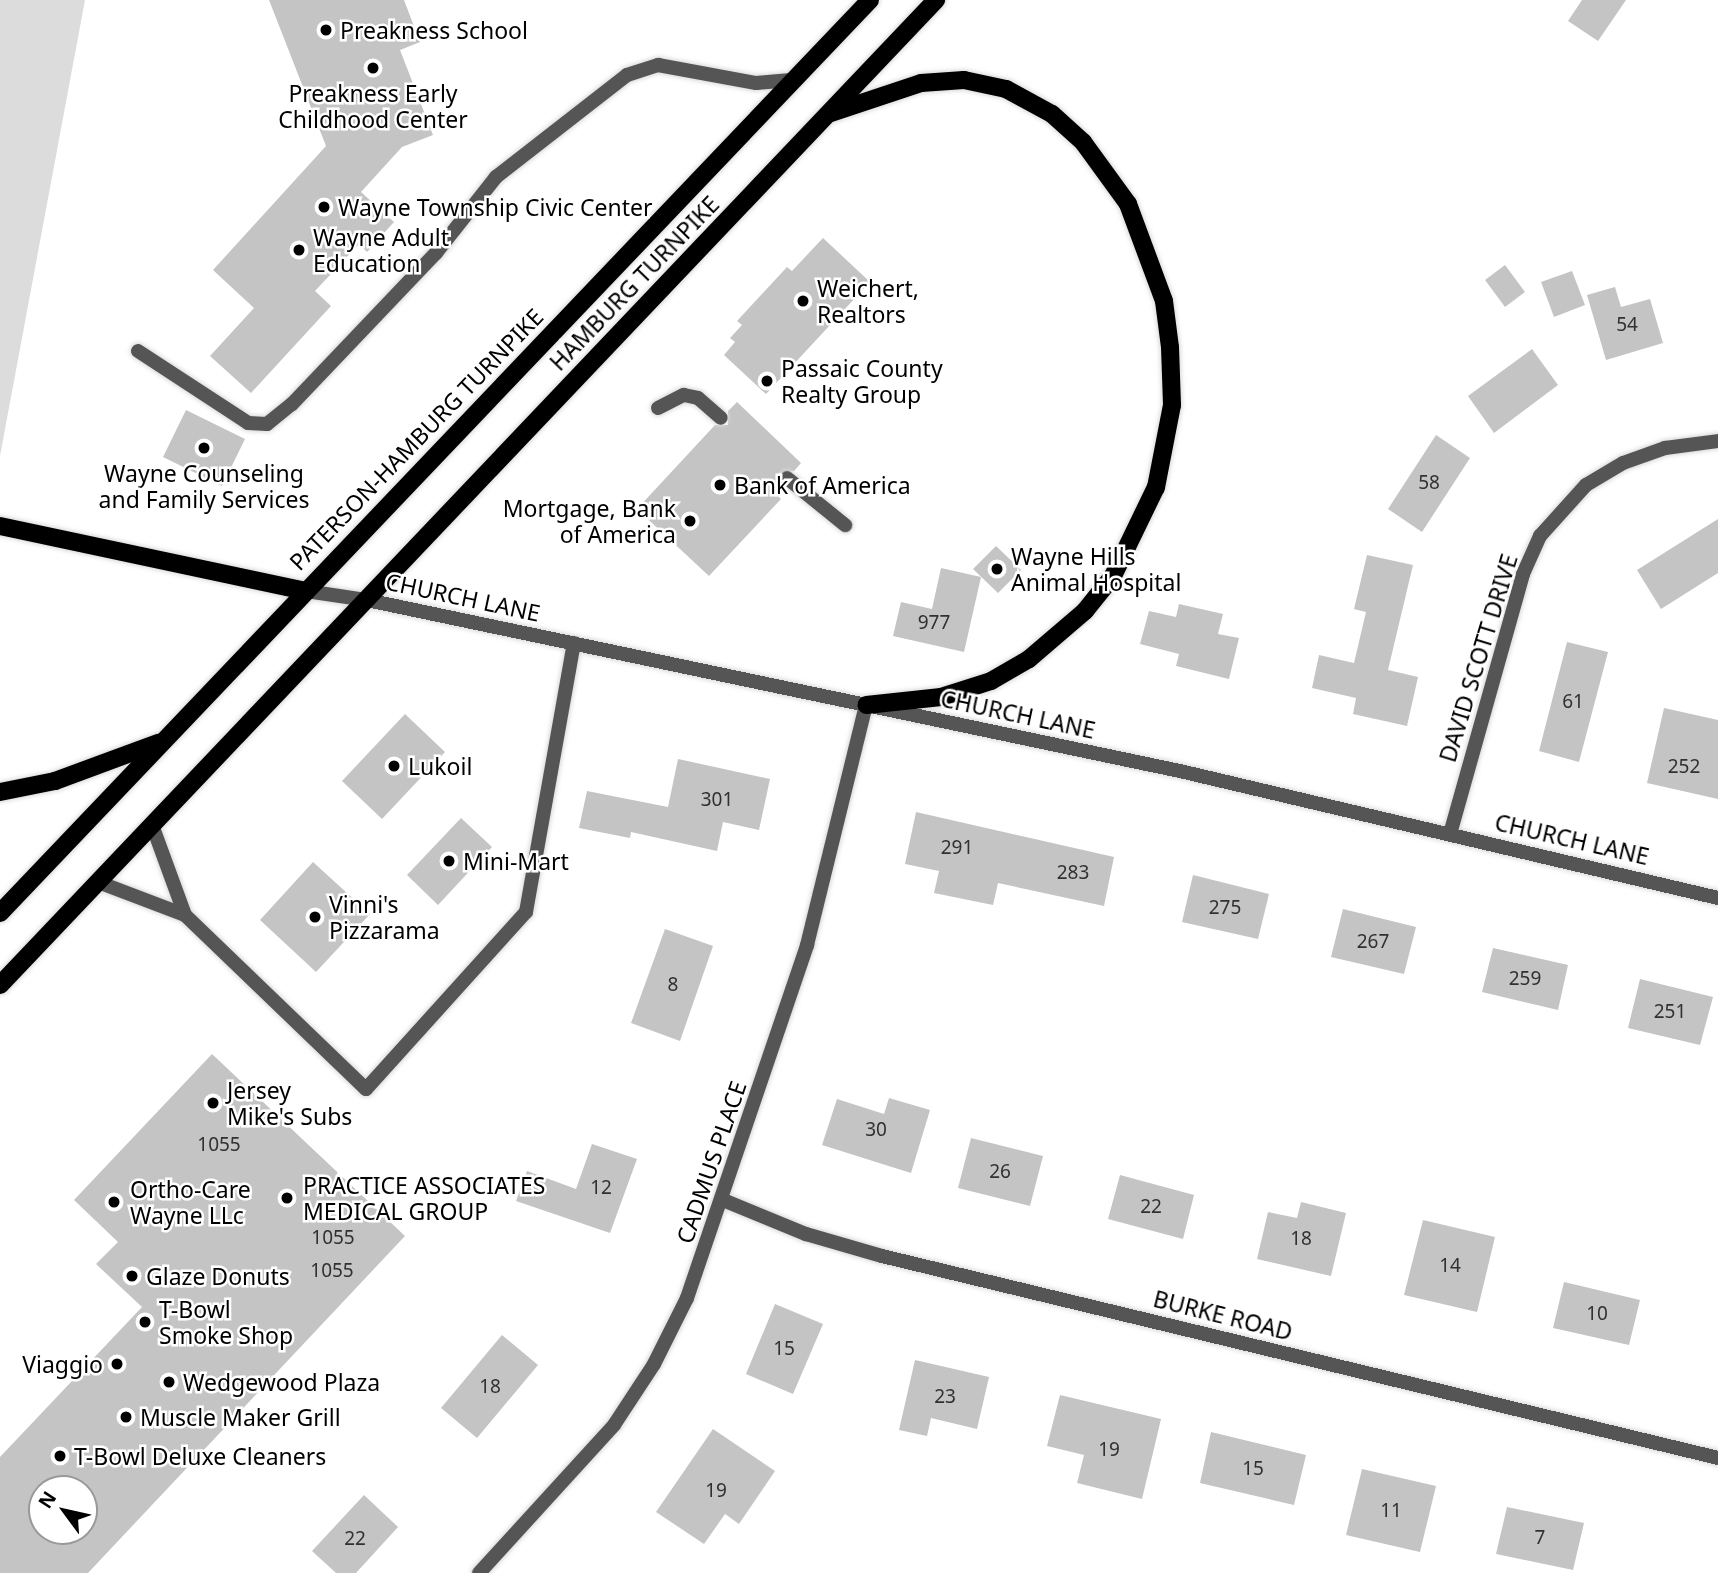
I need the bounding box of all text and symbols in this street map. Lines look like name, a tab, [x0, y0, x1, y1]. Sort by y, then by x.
place label: Preakness School	[340, 16, 528, 44]
marker: Preakness School	[318, 22, 334, 38]
marker: Preakness Early Childhood Center	[365, 60, 381, 76]
place label: Preakness Early Childhood Center	[278, 79, 468, 133]
street label: HAMBURG TURNPIKE	[544, 190, 724, 376]
place label: Wayne Township Civic Center	[338, 193, 653, 221]
marker: Wayne Township Civic Center	[316, 199, 332, 215]
place label: Wayne Adult Education	[313, 223, 449, 277]
marker: Wayne Adult Education	[291, 242, 307, 258]
place label: Weichert, Realtors	[817, 274, 919, 328]
marker: Weichert, Realtors	[795, 293, 811, 309]
street label: PATERSON-HAMBURG TURNPIKE	[284, 303, 548, 575]
house number: 54	[1616, 314, 1638, 336]
place label: Passaic County Realty Group	[781, 354, 943, 408]
marker: Passaic County Realty Group	[759, 373, 775, 389]
marker: Wayne Counseling and Family Services	[196, 440, 212, 456]
place label: Wayne Counseling and Family Services	[99, 459, 309, 513]
place label: Bank of America	[734, 471, 911, 499]
house number: 58	[1418, 472, 1440, 494]
marker: Bank of America	[712, 477, 728, 493]
place label: Mortgage, Bank of America	[503, 494, 676, 548]
marker: Mortgage, Bank of America	[682, 513, 698, 529]
place label: Wayne Hills Animal Hospital	[1011, 542, 1181, 596]
street label: DAVID SCOTT DRIVE	[1433, 551, 1523, 765]
marker: Wayne Hills Animal Hospital	[989, 561, 1005, 577]
street label: CHURCH LANE	[383, 567, 543, 627]
house number: 977	[918, 612, 950, 634]
street label: CHURCH LANE	[938, 684, 1098, 744]
house number: 61	[1562, 691, 1584, 713]
place label: Lukoil	[408, 752, 472, 780]
house number: 252	[1668, 756, 1700, 778]
marker: Lukoil	[386, 758, 402, 774]
house number: 301	[701, 789, 733, 811]
street label: CHURCH LANE	[1492, 808, 1652, 870]
house number: 291	[941, 837, 973, 859]
place label: Mini-Mart	[463, 847, 569, 875]
marker: Mini-Mart	[441, 853, 457, 869]
house number: 283	[1057, 862, 1089, 884]
place label: Vinni's Pizzarama	[329, 890, 440, 944]
house number: 275	[1209, 897, 1241, 919]
marker: Vinni's Pizzarama	[307, 909, 323, 925]
house number: 267	[1357, 931, 1389, 953]
house number: 259	[1509, 968, 1541, 990]
house number: 8	[668, 974, 678, 996]
house number: 251	[1654, 1001, 1686, 1023]
place label: Jersey Mike's Subs	[227, 1076, 352, 1130]
street label: CADMUS PLACE	[670, 1077, 752, 1247]
marker: Jersey Mike's Subs	[205, 1095, 221, 1111]
house number: 30	[865, 1119, 887, 1141]
house number: 1055	[197, 1134, 241, 1156]
house number: 26	[989, 1161, 1011, 1183]
place label: PRACTICE ASSOCIATES MEDICAL GROUP	[303, 1171, 545, 1225]
place label: Ortho-Care Wayne LLc	[130, 1175, 251, 1229]
house number: 12	[590, 1177, 612, 1199]
marker: PRACTICE ASSOCIATES MEDICAL GROUP	[277, 1188, 297, 1208]
marker: Ortho-Care Wayne LLc	[104, 1192, 124, 1212]
house number: 22	[1140, 1196, 1162, 1218]
house number: 1055	[311, 1227, 355, 1249]
house number: 18	[1290, 1228, 1312, 1250]
house number: 14	[1439, 1255, 1461, 1277]
house number: 1055	[310, 1260, 354, 1282]
place label: Glaze Donuts	[146, 1262, 290, 1290]
marker: Glaze Donuts	[124, 1268, 140, 1284]
street label: BURKE ROAD	[1151, 1284, 1295, 1346]
place label: T-Bowl Smoke Shop	[159, 1295, 293, 1349]
house number: 10	[1586, 1303, 1608, 1325]
marker: T-Bowl Smoke Shop	[137, 1314, 153, 1330]
house number: 15	[773, 1338, 795, 1360]
place label: Viaggio	[22, 1350, 103, 1378]
marker: Viaggio	[109, 1356, 125, 1372]
place label: Wedgewood Plaza	[183, 1368, 380, 1396]
marker: Wedgewood Plaza	[161, 1374, 177, 1390]
house number: 18	[479, 1376, 501, 1398]
house number: 23	[934, 1386, 956, 1408]
place label: Muscle Maker Grill	[140, 1403, 341, 1431]
marker: Muscle Maker Grill	[118, 1409, 134, 1425]
house number: 19	[1098, 1439, 1120, 1461]
place label: T-Bowl Deluxe Cleaners	[74, 1442, 326, 1470]
marker: T-Bowl Deluxe Cleaners	[52, 1448, 68, 1464]
house number: 15	[1242, 1458, 1264, 1480]
north arrow	[28, 1475, 98, 1545]
house number: 19	[705, 1480, 727, 1502]
text: N	[32, 1486, 62, 1513]
house number: 11	[1380, 1500, 1402, 1522]
house number: 7	[1535, 1527, 1545, 1549]
house number: 22	[344, 1528, 366, 1550]

